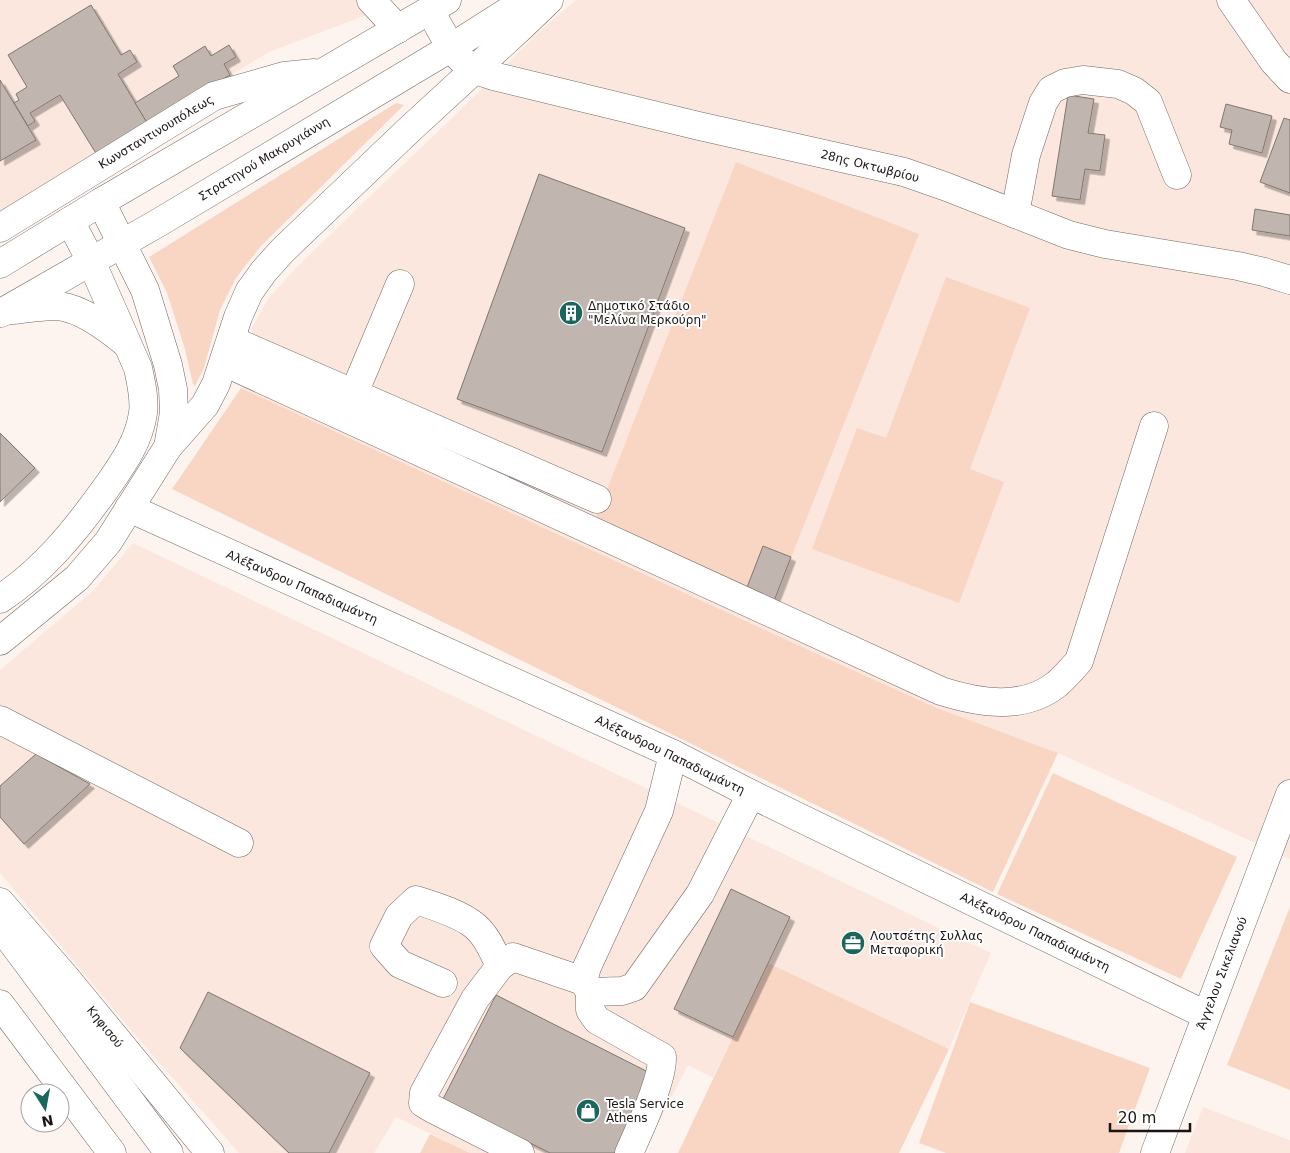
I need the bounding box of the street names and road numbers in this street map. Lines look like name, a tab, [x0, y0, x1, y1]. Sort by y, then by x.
street label: Κωνσταντινουπόλεως	[96, 92, 216, 172]
street label: Στρατηγού Μακρυγιάννη	[196, 114, 332, 204]
street label: 28ης Οκτωβρίου	[819, 147, 921, 185]
street label: Αλέξανδρου Παπαδιαμάντη	[224, 547, 380, 627]
street label: Αλέξανδρου Παπαδιαμάντη	[593, 713, 747, 797]
street label: Αλέξανδρου Παπαδιαμάντη	[958, 890, 1112, 974]
street label: Άγγελου Σικελιανού	[1194, 915, 1250, 1031]
street label: Κηφισού	[84, 1003, 126, 1051]

